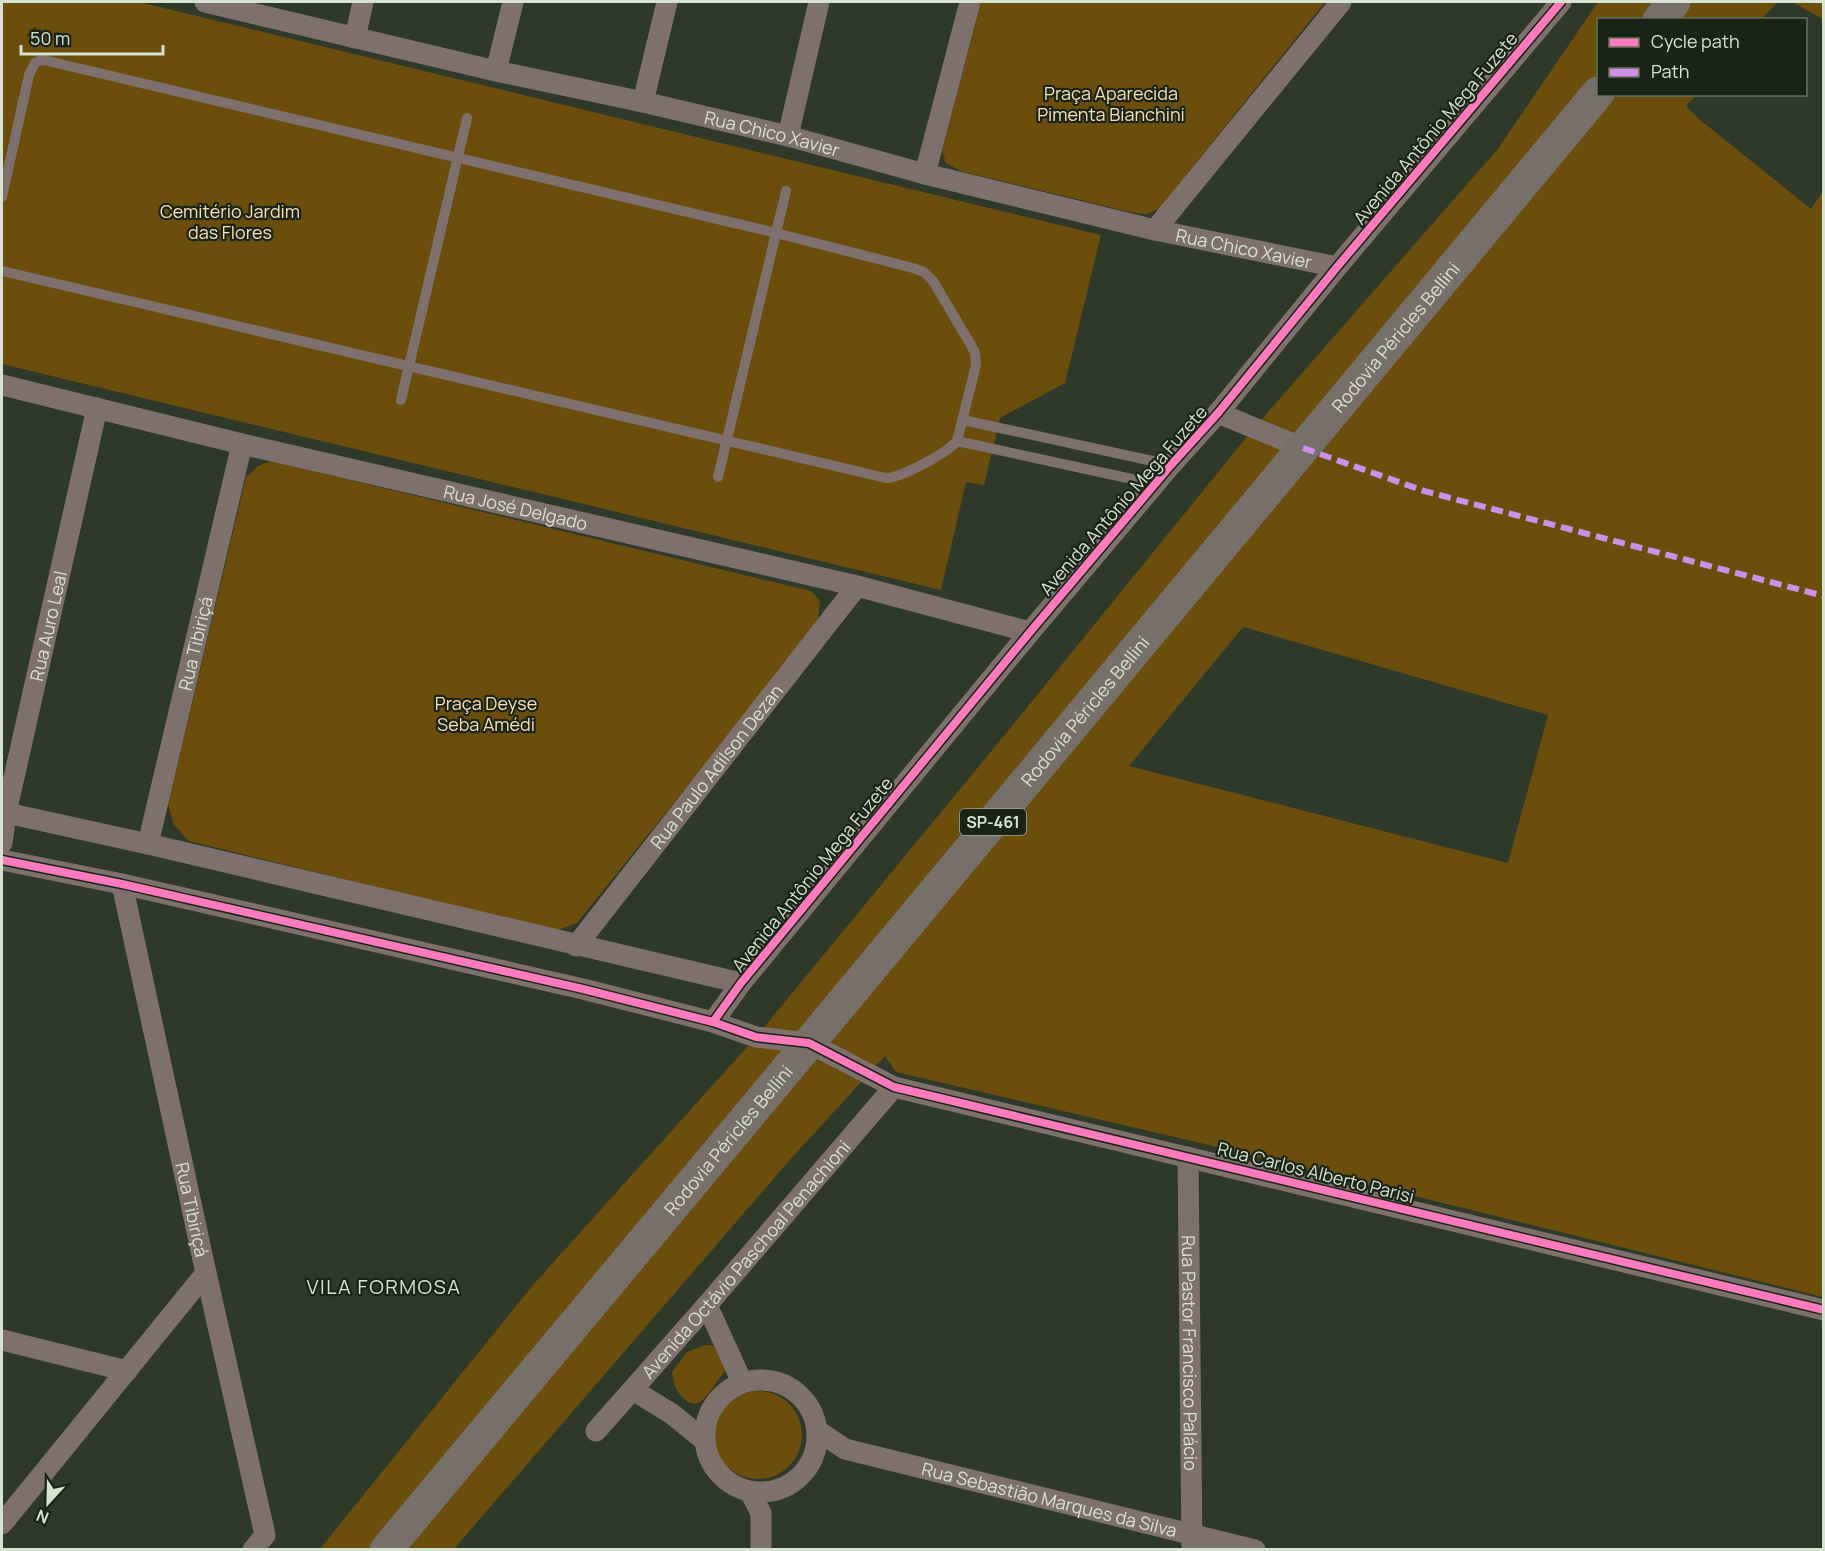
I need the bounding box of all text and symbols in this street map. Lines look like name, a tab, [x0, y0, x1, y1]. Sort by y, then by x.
scale bar	[21, 18, 164, 56]
legend	[1597, 18, 1807, 96]
text: 50 m	[30, 26, 70, 50]
street label: Avenida Antônio Mega Fuzete	[1347, 27, 1523, 229]
text: Cycle path	[1651, 29, 1740, 53]
text: Path	[1651, 59, 1689, 83]
park label: Praça Aparecida Pimenta Bianchini	[1037, 81, 1185, 126]
street label: Rua Chico Xavier	[702, 105, 843, 162]
park label: Cemitério Jardim das Flores	[160, 199, 300, 244]
street label: Rua Chico Xavier	[1174, 223, 1315, 274]
street label: Rodovia Péricles Bellini	[1326, 257, 1465, 417]
street label: Avenida Antônio Mega Fuzete	[1034, 400, 1212, 600]
street label: Rua José Delgado	[441, 479, 590, 535]
street label: Rua Auro Leal	[24, 569, 72, 683]
street label: Rua Tibiriçá	[172, 594, 218, 693]
street label: Rodovia Péricles Bellini	[1015, 631, 1154, 791]
street label: Rua Paulo Adilson Dezan	[645, 679, 788, 853]
park label: Praça Deyse Seba Amédi	[435, 691, 537, 736]
street label: Avenida Antônio Mega Fuzete	[726, 772, 898, 976]
road number: SP-461	[960, 809, 1026, 835]
street label: Rodovia Péricles Bellini	[658, 1060, 798, 1220]
street label: Avenida Octávio Paschoal Penachioni	[636, 1135, 855, 1383]
street label: Rua Carlos Alberto Parisi	[1215, 1136, 1417, 1208]
street label: Rua Tibiriçá	[170, 1160, 214, 1259]
street label: Rua Pastor Francisco Palácio	[1177, 1235, 1203, 1471]
district label: VILA FORMOSA	[306, 1273, 462, 1300]
street label: Rua Sebastião Marques da Silva	[919, 1456, 1180, 1542]
north arrow	[18, 1473, 78, 1533]
text: N	[33, 1505, 52, 1529]

